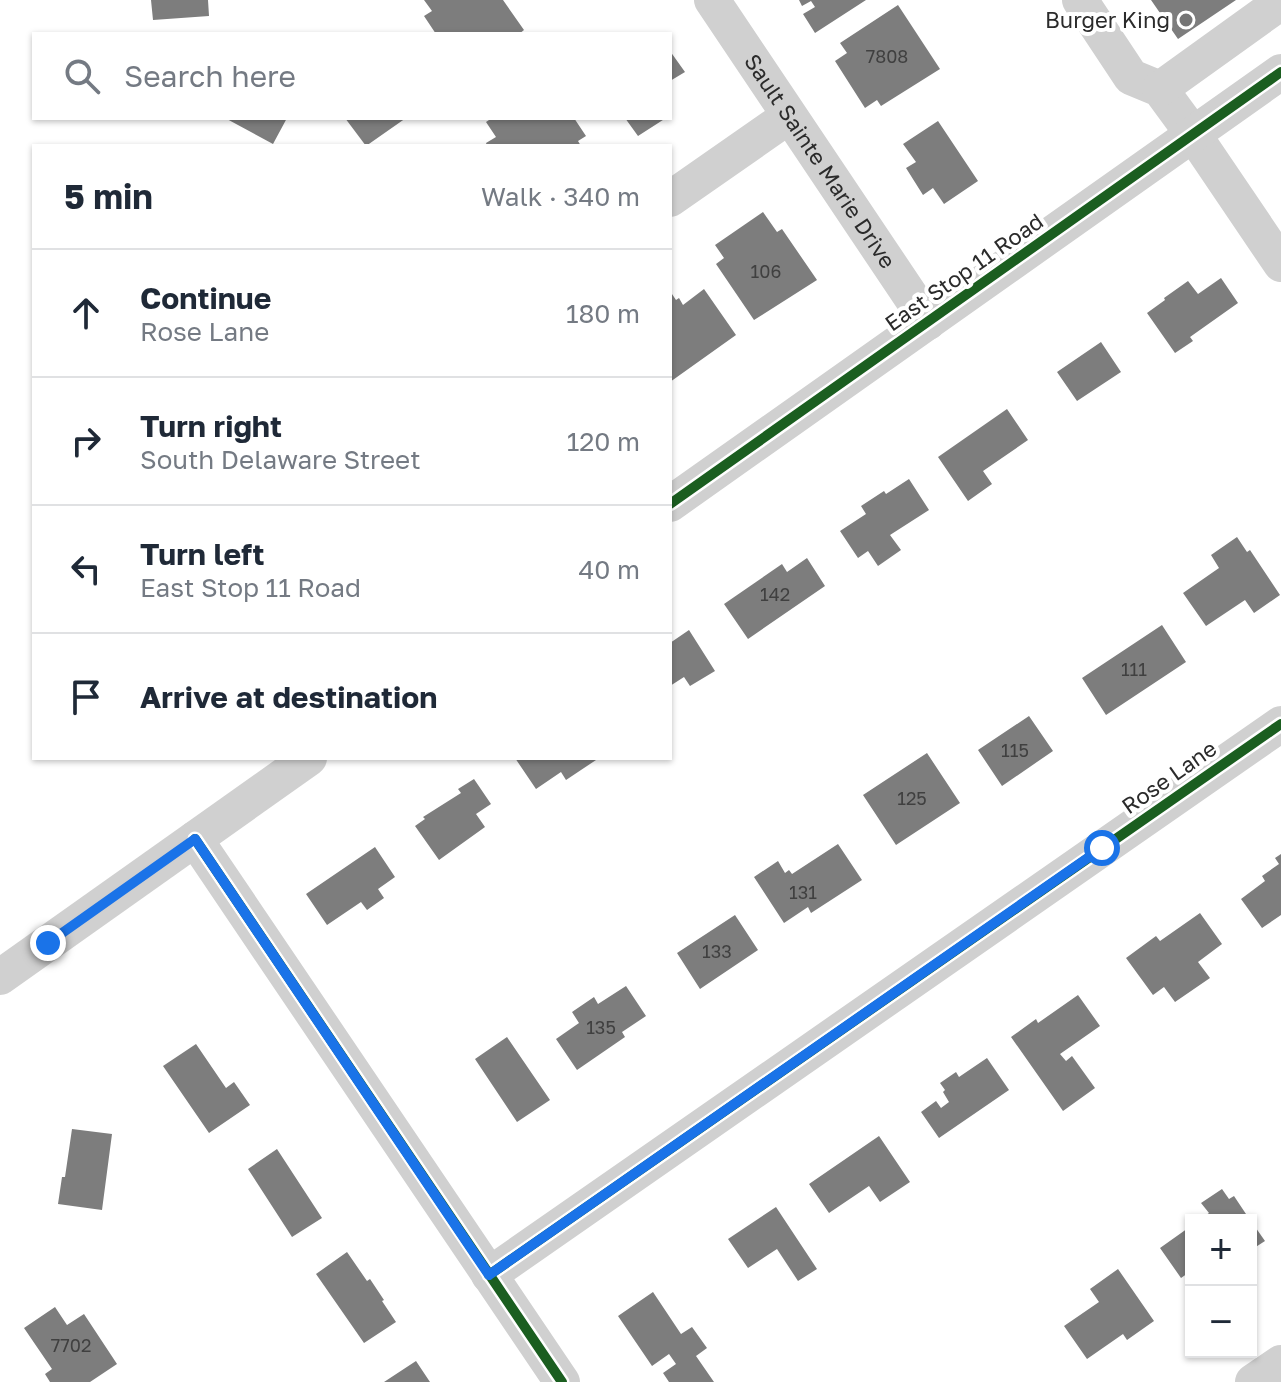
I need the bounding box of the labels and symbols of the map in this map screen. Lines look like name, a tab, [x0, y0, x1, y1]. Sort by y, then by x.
place label: Burger King	[1045, 6, 1170, 33]
marker: Burger King	[1177, 11, 1195, 29]
house number: 7808	[866, 45, 908, 67]
street label: Sault Sainte Marie Drive	[739, 49, 902, 273]
street label: East Stop 11 Road	[879, 207, 1048, 336]
house number: 106	[751, 260, 781, 282]
house number: 142	[760, 583, 790, 605]
house number: 111	[1121, 658, 1147, 680]
street label: Rose Lane	[1116, 734, 1221, 819]
house number: 115	[1001, 739, 1029, 761]
house number: 125	[897, 787, 927, 809]
route start	[1084, 830, 1120, 866]
house number: 131	[789, 881, 817, 903]
route end	[30, 925, 66, 961]
house number: 133	[702, 940, 732, 962]
house number: 135	[586, 1016, 616, 1038]
house number: 7702	[51, 1334, 91, 1356]

